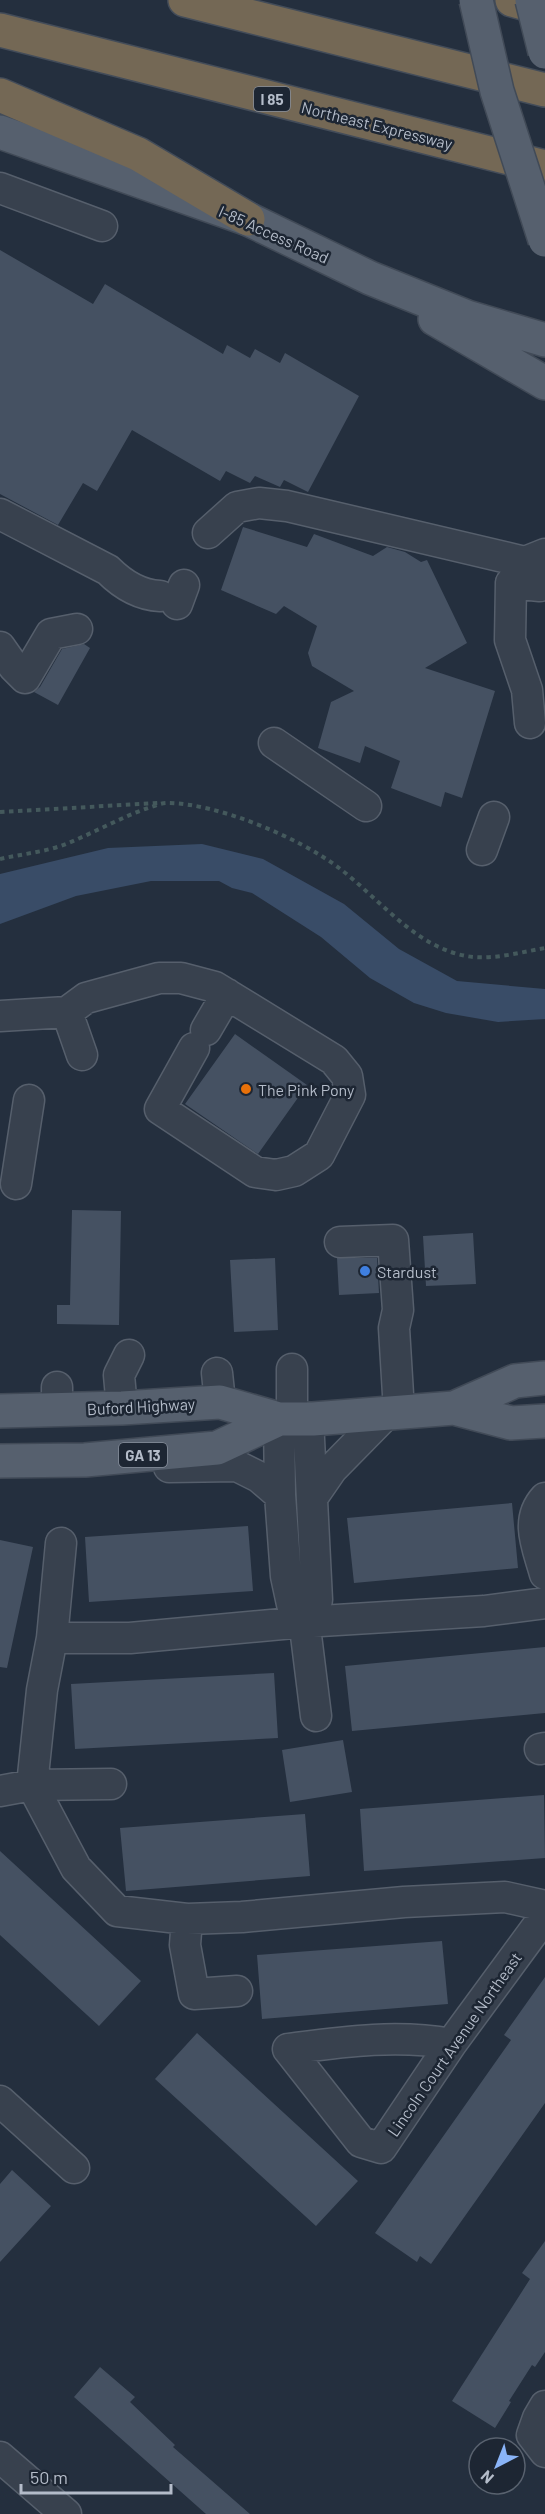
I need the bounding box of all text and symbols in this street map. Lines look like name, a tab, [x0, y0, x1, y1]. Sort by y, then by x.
road number: I 85	[254, 87, 290, 111]
street label: Northeast Expressway	[300, 97, 455, 153]
street label: I-85 Access Road	[216, 201, 332, 267]
place label: The Pink Pony	[258, 1080, 355, 1099]
marker: The Pink Pony	[239, 1082, 253, 1096]
place label: Stardust	[377, 1262, 437, 1281]
marker: Stardust	[358, 1264, 372, 1278]
street label: Buford Highway	[87, 1394, 196, 1418]
road number: GA 13	[119, 1443, 167, 1467]
street label: Lincoln Court Avenue Northeast	[383, 1948, 525, 2140]
north arrow	[467, 2436, 527, 2496]
scale bar	[21, 2457, 171, 2495]
text: 50 m	[30, 2466, 68, 2488]
text: N	[476, 2467, 497, 2488]

